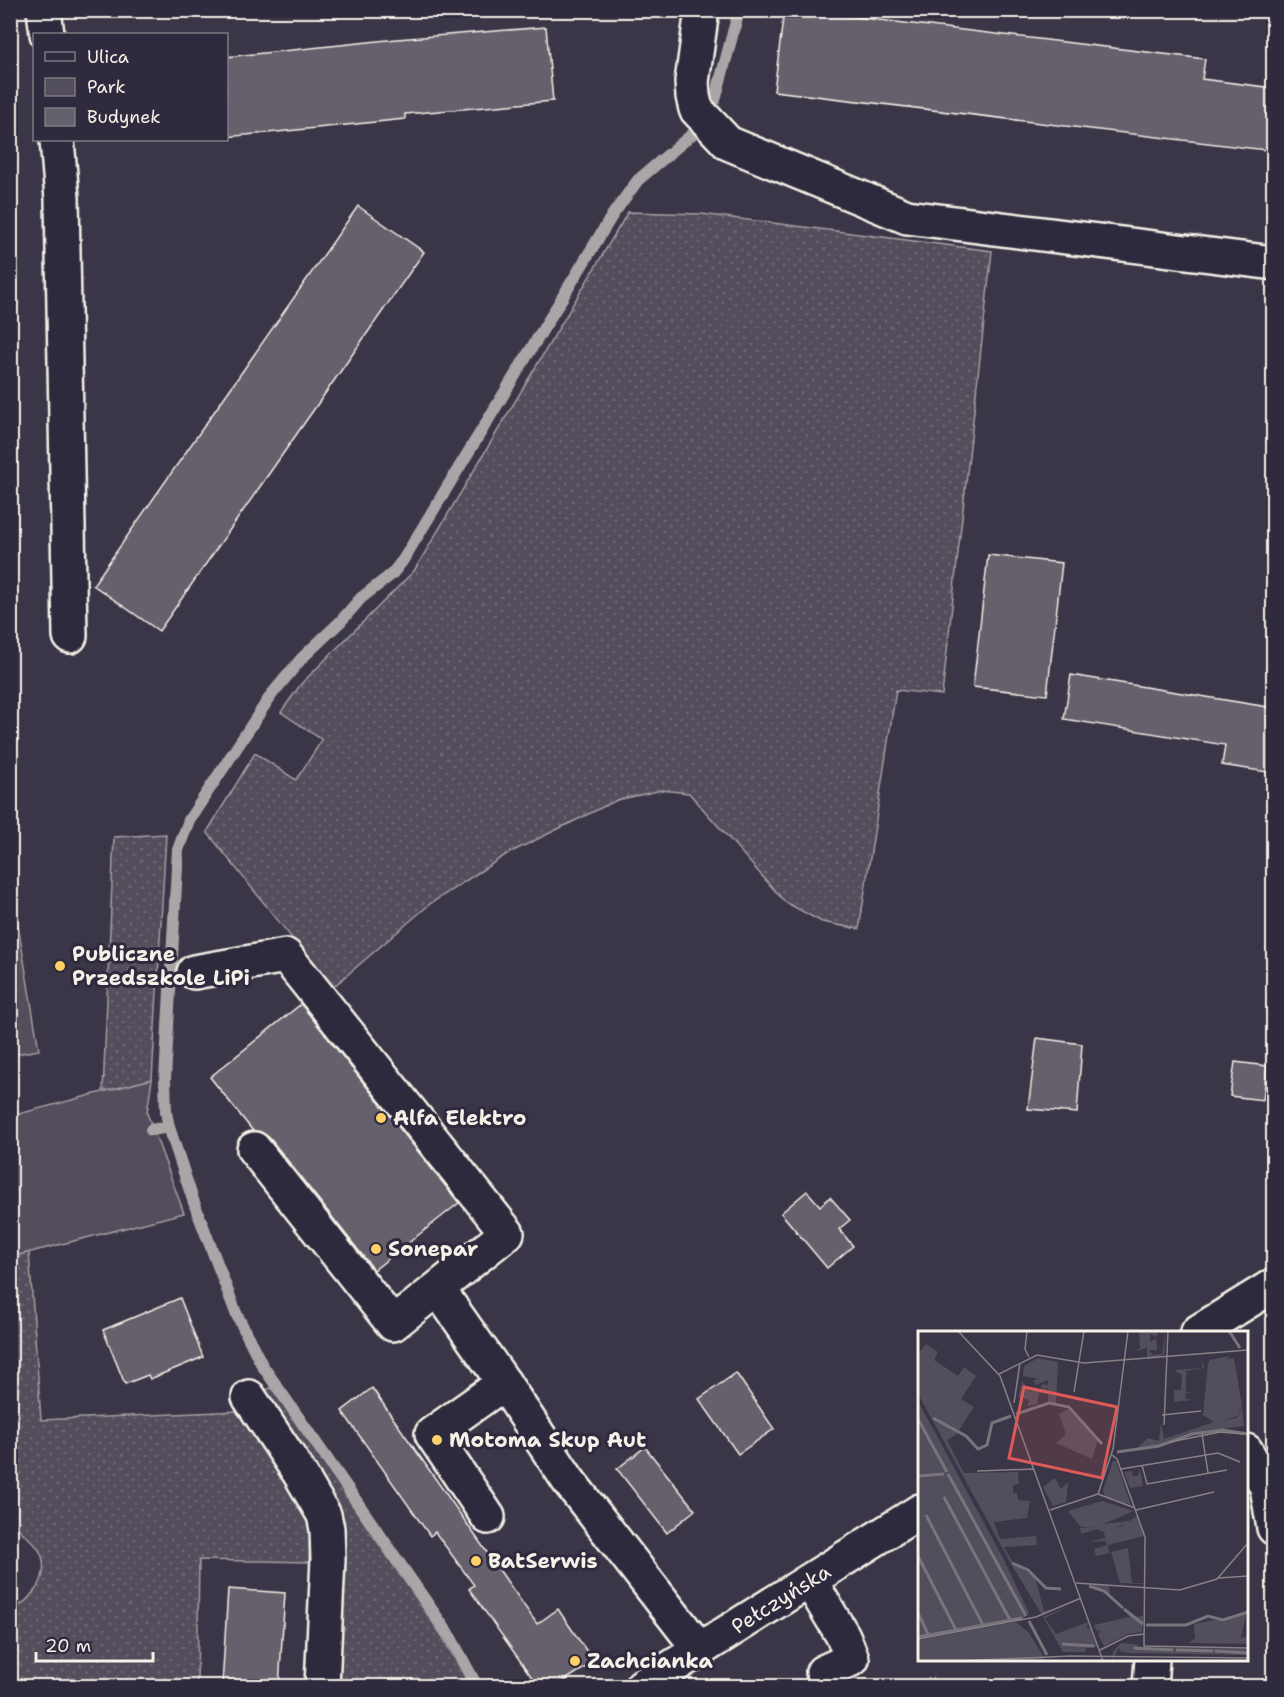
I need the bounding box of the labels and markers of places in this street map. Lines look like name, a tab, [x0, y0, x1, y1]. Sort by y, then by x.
place label: Publiczne Przedszkole LiPi	[72, 940, 250, 992]
marker: Publiczne Przedszkole LiPi	[53, 959, 67, 973]
place label: Alfa Elektro	[393, 1104, 527, 1132]
marker: Alfa Elektro	[374, 1111, 388, 1125]
place label: Sonepar	[388, 1235, 478, 1263]
marker: Sonepar	[369, 1242, 383, 1256]
place label: Motoma Skup Aut	[449, 1426, 646, 1454]
marker: Motoma Skup Aut	[430, 1433, 444, 1447]
place label: BatSerwis	[488, 1547, 598, 1575]
marker: BatSerwis	[469, 1554, 483, 1568]
place label: Zachcianka	[587, 1647, 714, 1675]
marker: Zachcianka	[568, 1654, 582, 1668]

